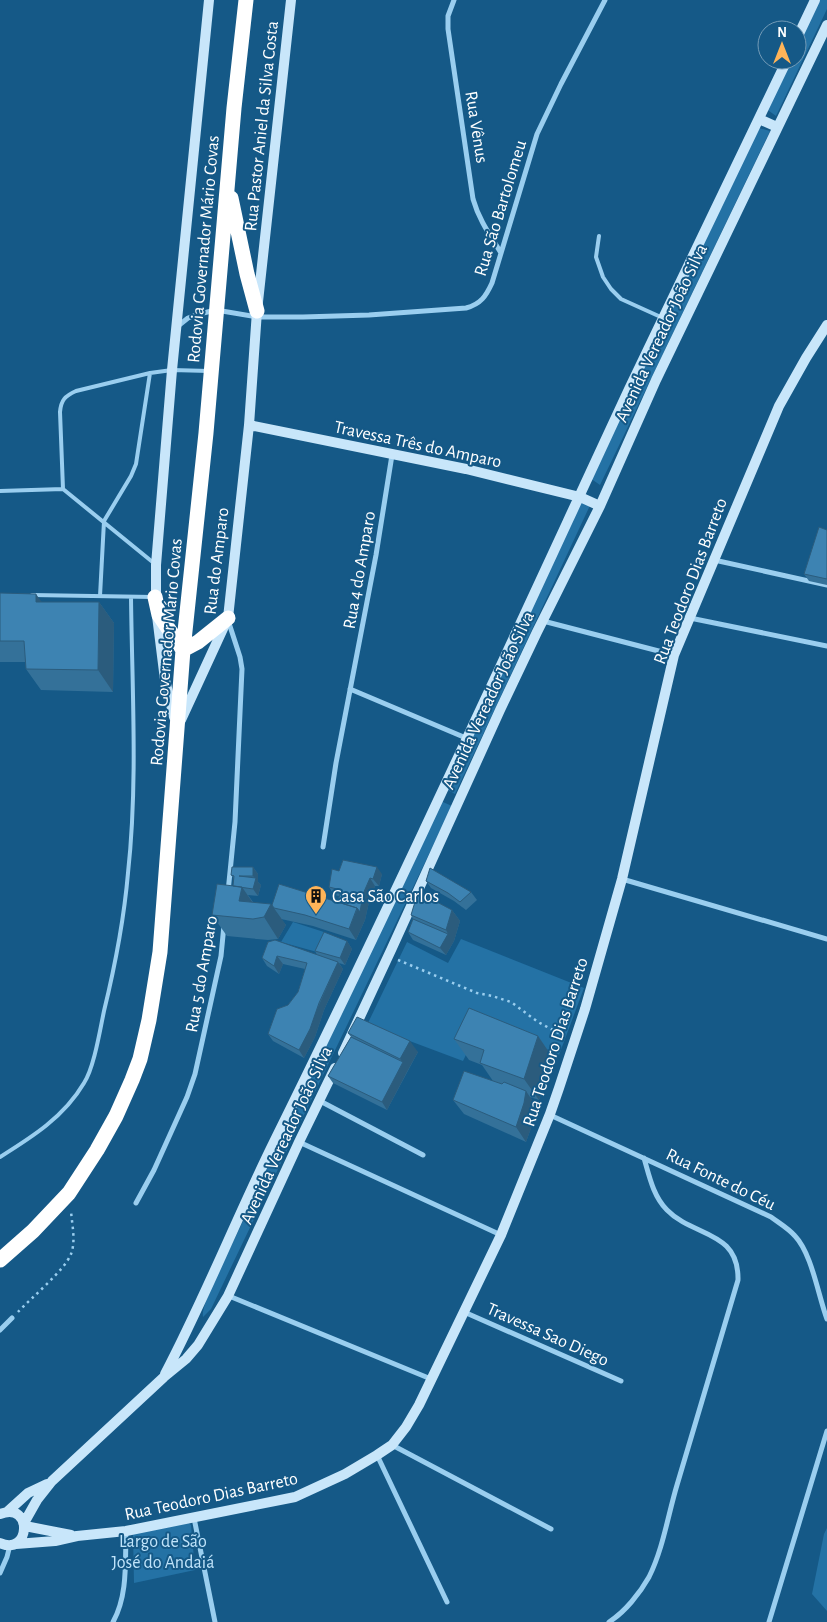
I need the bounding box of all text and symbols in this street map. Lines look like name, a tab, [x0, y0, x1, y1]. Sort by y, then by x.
street label: Rua Pastor Aniel da Silva Costa	[242, 20, 282, 232]
north arrow	[757, 20, 807, 70]
text: N	[777, 26, 787, 40]
street label: Rua Vênus	[461, 90, 491, 165]
street label: Rodovia Governador Mário Covas	[185, 135, 223, 364]
street label: Rua São Bartolomeu	[472, 138, 530, 278]
street label: Avenida Vereador João Silva	[613, 242, 711, 425]
street label: Travessa Três do Amparo	[332, 418, 503, 472]
street label: Rua Teodoro Dias Barreto	[651, 496, 731, 667]
street label: Rua do Amparo	[201, 506, 233, 616]
street label: Rua 4 do Amparo	[341, 510, 379, 631]
street label: Rodovia Governador Mário Covas	[148, 538, 186, 767]
street label: Avenida Vereador João Silva	[440, 609, 538, 792]
building icon: Casa São Carlos	[304, 884, 328, 915]
place label: Casa São Carlos	[332, 888, 439, 906]
street label: Rua 5 do Amparo	[183, 914, 221, 1034]
street label: Rua Teodoro Dias Barreto	[520, 955, 592, 1129]
street label: Avenida Vereador João Silva	[238, 1044, 336, 1227]
street label: Rua Fonte do Céu	[663, 1146, 778, 1214]
street label: Travessa Sao Diego	[484, 1300, 612, 1370]
street label: Rua Teodoro Dias Barreto	[123, 1470, 300, 1524]
park label: Largo de São José do Andaiá	[112, 1533, 214, 1572]

